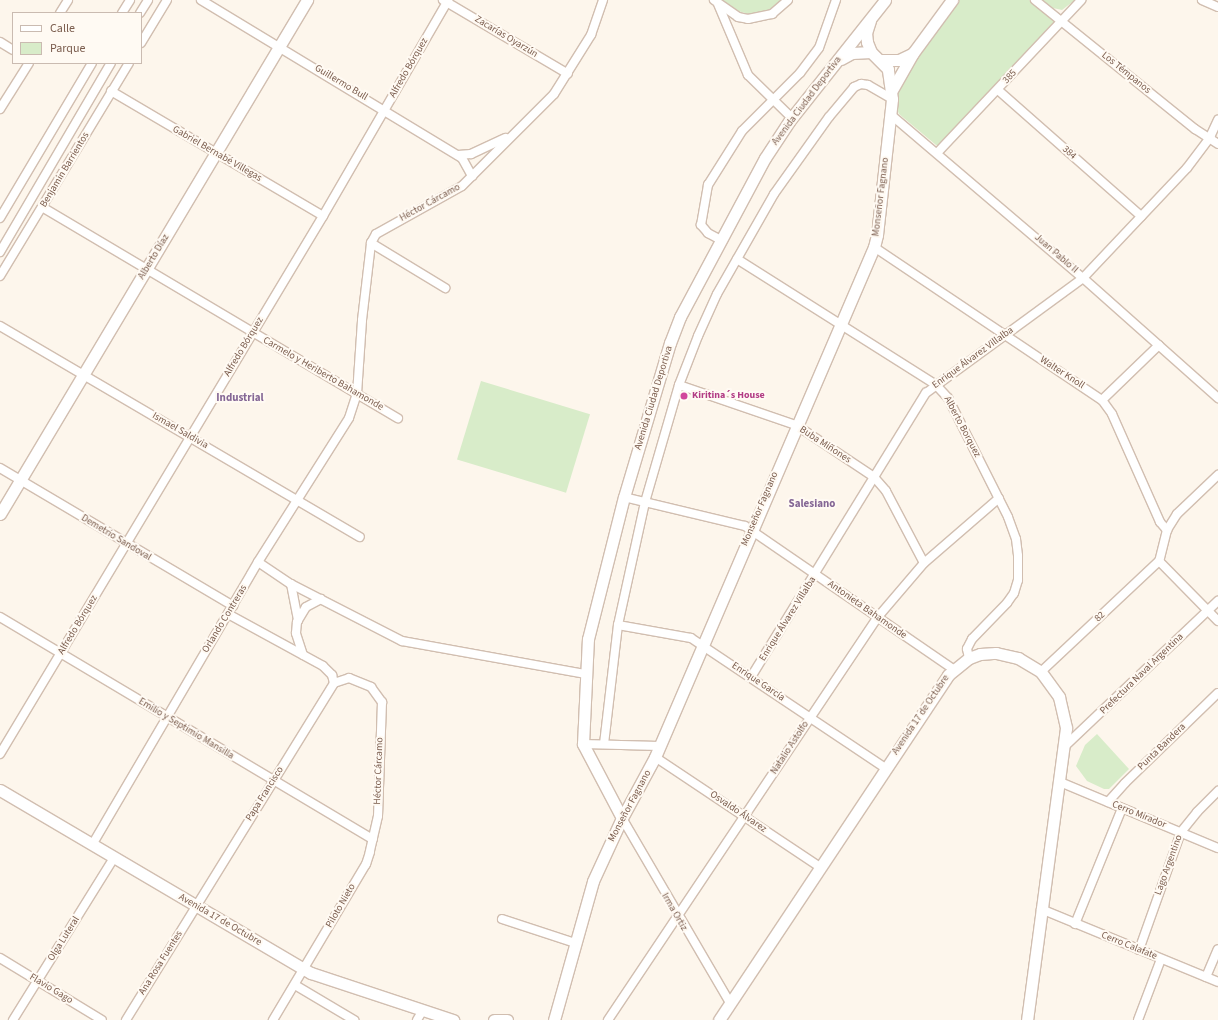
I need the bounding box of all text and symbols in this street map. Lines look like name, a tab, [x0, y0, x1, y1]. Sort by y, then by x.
legend	[12, 12, 142, 64]
street label: Zacarías Oyarzún	[472, 13, 540, 61]
text: Calle	[50, 20, 75, 37]
street label: Alfredo Bórquez	[387, 36, 431, 100]
text: Parque	[50, 40, 86, 57]
street label: Los Témpanos	[1099, 50, 1153, 96]
street label: Avenida Ciudad Deportiva	[770, 54, 844, 148]
street label: Guillermo Bull	[312, 62, 370, 104]
street label: 385	[1001, 67, 1019, 87]
street label: Gabriel Bernabé Villegas	[170, 124, 264, 184]
street label: Benjamin Barrientos	[38, 130, 92, 210]
street label: 384	[1059, 144, 1079, 162]
street label: Monseñor Fagnano	[870, 157, 892, 237]
street label: Héctor Cárcamo	[398, 181, 462, 225]
street label: Alberto Díaz	[136, 232, 172, 282]
street label: Juan Pablo II	[1032, 232, 1080, 276]
street label: Alfredo Bórquez	[222, 315, 266, 379]
street label: Enrique Álvarez Villalba	[930, 325, 1016, 391]
street label: Carmelo y Heriberto Bahamonde	[261, 334, 385, 414]
street label: Avenida Ciudad Deportiva	[632, 345, 676, 451]
street label: Walter Knoll	[1037, 354, 1087, 392]
place label: Kiritina´s House	[692, 390, 765, 402]
district label: Industrial	[216, 391, 264, 405]
marker: Kiritina´s House	[679, 391, 689, 401]
street label: Alberto Borquez	[941, 394, 983, 460]
street label: Ismael Saldivia	[150, 410, 210, 452]
street label: Buba Miñones	[797, 424, 853, 466]
street label: Monseñor Fagnano	[739, 470, 781, 548]
district label: Salesiano	[789, 497, 835, 511]
street label: Demetrio Sandoval	[79, 512, 153, 564]
street label: Enrique Álvarez Villalba	[757, 575, 819, 663]
street label: Antonieta Bahamonde	[825, 578, 909, 642]
street label: Orlando Contreras	[200, 583, 250, 655]
street label: Alfredo Bórquez	[56, 593, 100, 657]
street label: 82	[1092, 609, 1108, 625]
street label: Prefectura Naval Argentina	[1098, 631, 1186, 717]
street label: Enrique García	[729, 660, 787, 704]
street label: Avenida 17 de Octubre	[890, 673, 952, 757]
street label: Emilio y Septimio Mansilla	[136, 696, 236, 762]
street label: Natalio Astolfo	[768, 719, 812, 777]
street label: Punta Bandera	[1136, 721, 1188, 773]
street label: Héctor Cárcamo	[372, 737, 386, 805]
street label: Papa Francisco	[243, 764, 287, 824]
street label: Monseñor Fagnano	[606, 768, 654, 844]
street label: Osvaldo Álvarez	[707, 789, 769, 835]
street label: Cerro Mirador	[1110, 799, 1168, 831]
street label: Lago Argentino	[1153, 833, 1185, 897]
street label: Piloto Nieto	[324, 882, 358, 930]
street label: Avenida 17 de Octubre	[176, 891, 264, 949]
street label: Irma Ortiz	[658, 891, 690, 933]
street label: Olga Luteral	[46, 914, 82, 964]
street label: Ana Rosa Fuentes	[137, 929, 185, 997]
street label: Cerro Calafate	[1099, 929, 1159, 963]
street label: Flavio Gago	[27, 971, 75, 1007]

